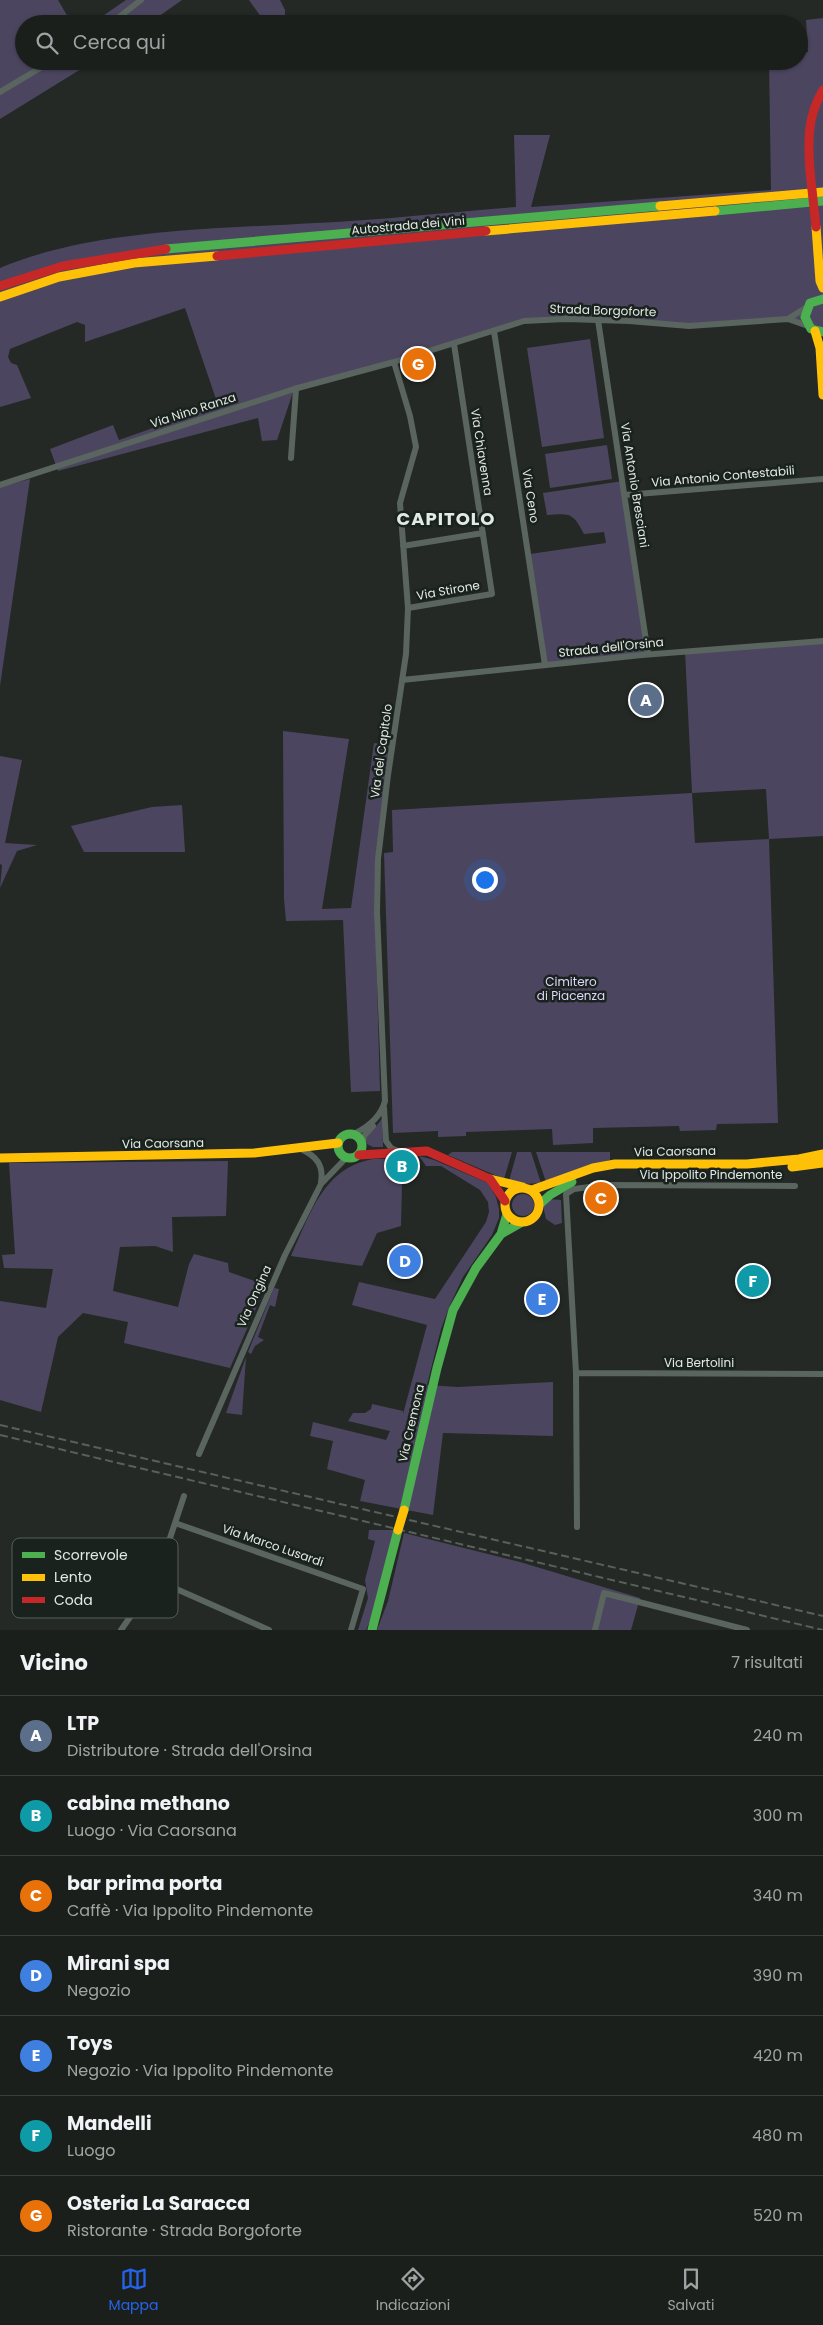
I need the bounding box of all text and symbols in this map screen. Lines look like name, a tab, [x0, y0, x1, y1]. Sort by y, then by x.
search box	[15, 15, 808, 70]
icon: search	[33, 29, 61, 57]
text: Cerca qui	[73, 29, 166, 56]
street label: Autostrada dei Vini	[351, 212, 466, 238]
street label: Strada Borgoforte	[549, 300, 657, 320]
pin: G	[402, 345, 434, 383]
street label: Via Nino Ranza	[148, 388, 238, 432]
street label: Via Chiavenna	[467, 407, 497, 497]
street label: Via Antonio Bresciani	[617, 421, 653, 549]
street label: Via Antonio Contestabili	[651, 461, 795, 491]
street label: Via Ceno	[518, 468, 544, 525]
district label: CAPITOLO	[396, 506, 496, 531]
street label: Via Stirone	[415, 576, 481, 604]
street label: Strada dell'Orsina	[558, 633, 664, 661]
pin: A	[630, 681, 662, 719]
street label: Via del Capitolo	[366, 702, 396, 799]
your location	[472, 867, 498, 893]
park label: Cimitero di Piacenza	[537, 973, 605, 1004]
street label: Via Caorsana	[122, 1134, 204, 1152]
street label: Via Caorsana	[634, 1142, 716, 1160]
pin: B	[386, 1147, 418, 1185]
street label: Via Ippolito Pindemonte	[639, 1166, 783, 1183]
pin: C	[585, 1179, 617, 1217]
pin: D	[389, 1242, 421, 1280]
street label: Via Ongina	[233, 1262, 275, 1330]
pin: F	[737, 1262, 769, 1300]
pin: E	[526, 1280, 558, 1318]
street label: Via Bertolini	[664, 1354, 734, 1371]
street label: Via Cremona	[394, 1382, 428, 1464]
street label: Via Marco Lusardi	[220, 1520, 326, 1570]
legend	[12, 1538, 178, 1618]
text: Scorrevole	[54, 1545, 128, 1565]
text: Lento	[54, 1567, 92, 1587]
text: Coda	[54, 1590, 93, 1610]
text: Vicino	[20, 1648, 88, 1677]
text: 7 risultati	[731, 1651, 803, 1674]
text: LTP	[67, 1710, 99, 1737]
text: A	[30, 1724, 42, 1747]
text: 240 m	[753, 1724, 803, 1747]
text: Distributore · Strada dell'Orsina	[67, 1739, 312, 1762]
text: cabina methano	[67, 1790, 230, 1817]
text: B	[31, 1804, 41, 1827]
text: 300 m	[753, 1804, 803, 1827]
text: Luogo · Via Caorsana	[67, 1819, 237, 1842]
text: bar prima porta	[67, 1870, 222, 1897]
text: C	[30, 1884, 42, 1907]
text: 340 m	[753, 1884, 803, 1907]
text: Caffè · Via Ippolito Pindemonte	[67, 1899, 313, 1922]
text: Mirani spa	[67, 1950, 170, 1977]
text: D	[30, 1964, 42, 1987]
text: 390 m	[753, 1964, 803, 1987]
text: Negozio	[67, 1979, 131, 2002]
text: Toys	[67, 2030, 113, 2057]
text: E	[32, 2044, 40, 2067]
text: 420 m	[753, 2044, 803, 2067]
text: Negozio · Via Ippolito Pindemonte	[67, 2059, 333, 2082]
text: Mandelli	[67, 2110, 152, 2137]
text: F	[32, 2124, 40, 2147]
text: 480 m	[752, 2124, 803, 2147]
text: Luogo	[67, 2139, 115, 2162]
text: Osteria La Saracca	[67, 2190, 250, 2217]
text: G	[30, 2204, 42, 2227]
text: 520 m	[753, 2204, 803, 2227]
text: Ristorante · Strada Borgoforte	[67, 2219, 302, 2242]
tab: Mappa	[109, 2265, 159, 2316]
tab: Indicazioni	[376, 2265, 450, 2316]
tab: Salvati	[667, 2265, 714, 2316]

